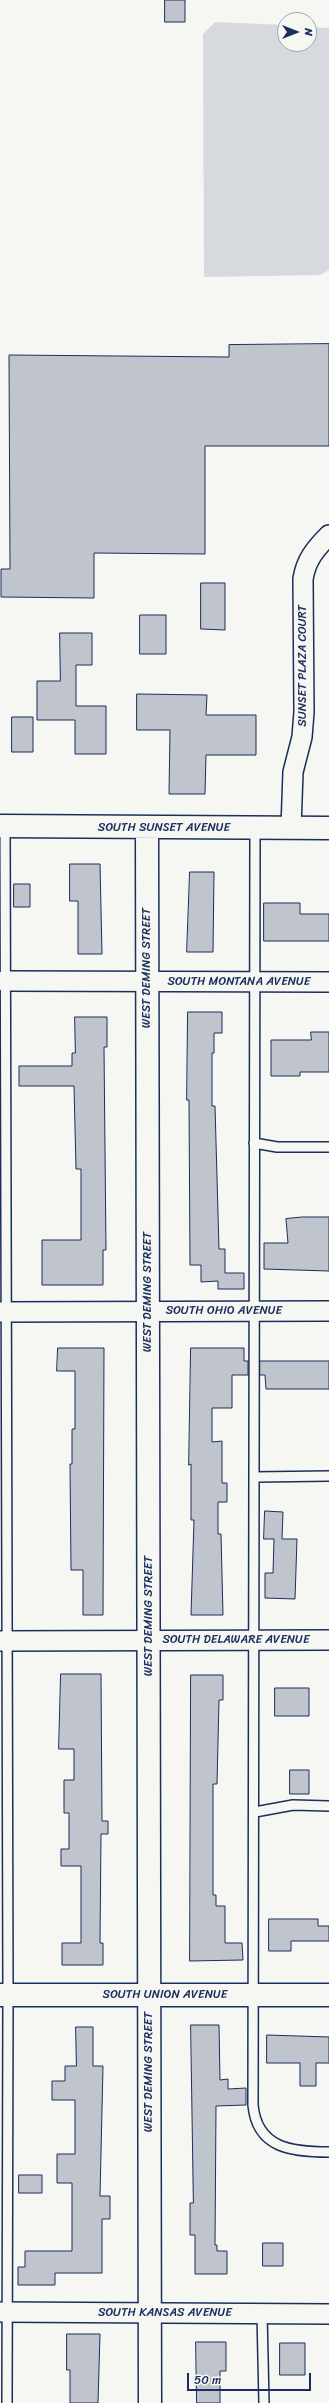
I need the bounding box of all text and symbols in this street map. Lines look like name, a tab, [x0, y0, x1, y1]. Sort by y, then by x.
north arrow	[277, 12, 317, 52]
text: N	[299, 28, 318, 36]
street label: SUNSET PLAZA COURT	[296, 605, 310, 727]
street label: SOUTH SUNSET AVENUE	[98, 821, 230, 835]
street label: WEST DEMING STREET	[140, 908, 154, 1028]
street label: SOUTH MONTANA AVENUE	[167, 975, 311, 989]
street label: WEST DEMING STREET	[141, 1232, 155, 1352]
street label: SOUTH OHIO AVENUE	[166, 1304, 282, 1318]
street label: WEST DEMING STREET	[142, 1556, 156, 1676]
street label: SOUTH DELAWARE AVENUE	[162, 1633, 310, 1647]
street label: SOUTH UNION AVENUE	[103, 1988, 227, 2002]
street label: WEST DEMING STREET	[142, 2012, 156, 2132]
street label: SOUTH KANSAS AVENUE	[98, 2306, 232, 2320]
scale bar	[189, 2365, 313, 2391]
text: 50 m	[194, 2369, 221, 2391]

